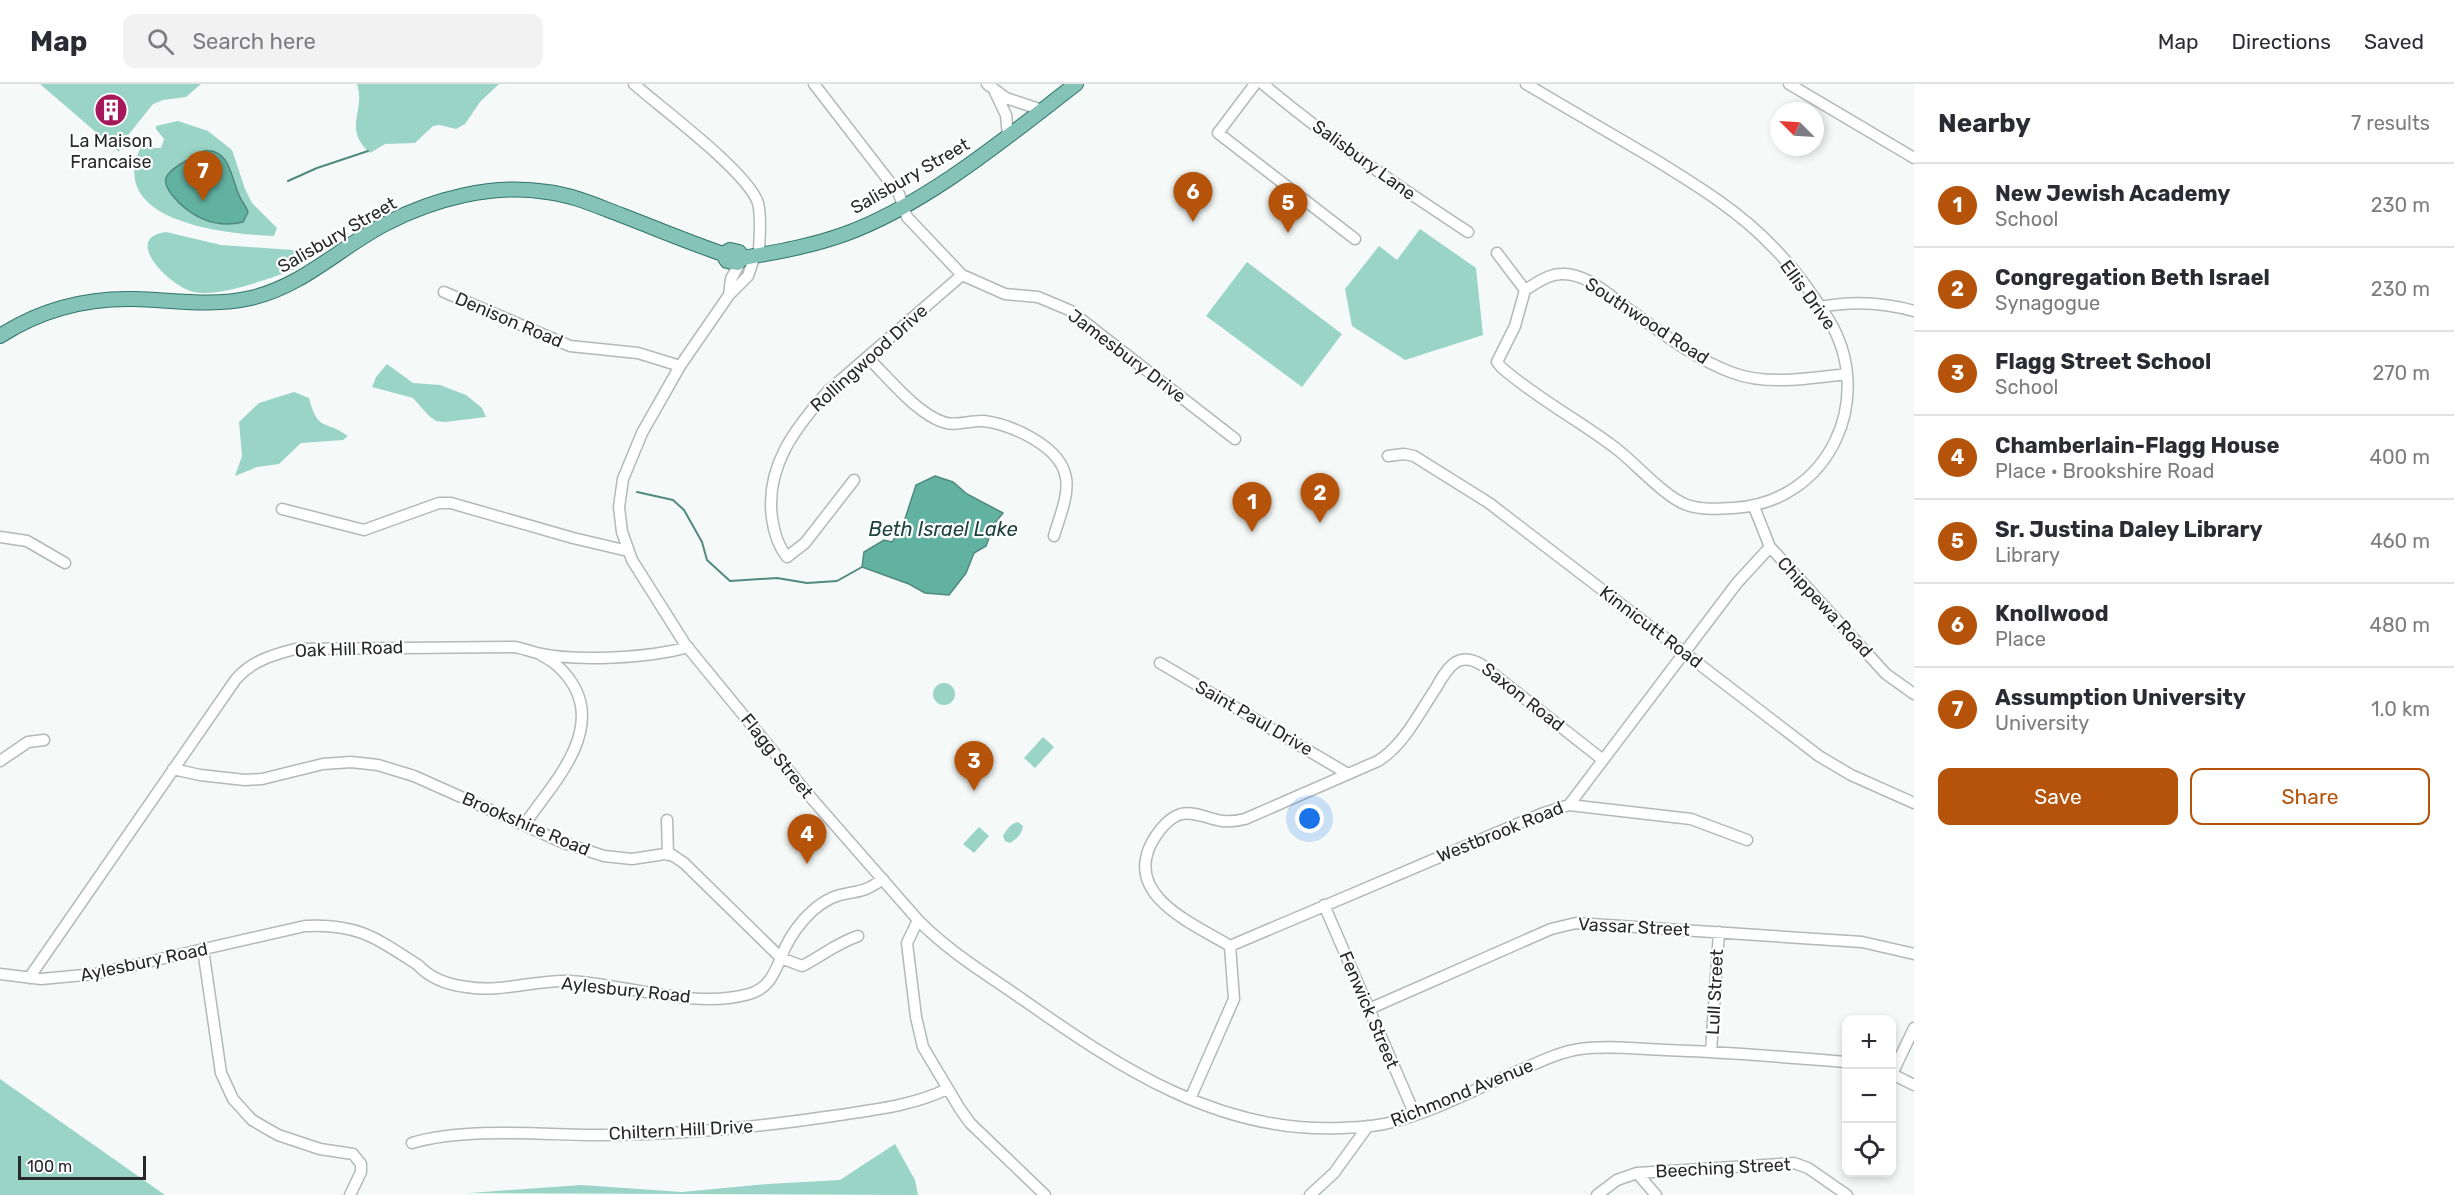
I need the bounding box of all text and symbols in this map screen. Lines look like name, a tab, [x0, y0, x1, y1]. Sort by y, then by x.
search box	[123, 14, 543, 68]
text: Map	[30, 25, 87, 58]
icon: search	[144, 25, 177, 58]
text: Search here	[192, 28, 316, 55]
text: Map	[2158, 29, 2199, 54]
text: Directions	[2232, 29, 2331, 54]
text: Saved	[2364, 29, 2424, 54]
building icon: La Maison Francaise	[93, 92, 129, 128]
north arrow	[1770, 102, 1824, 156]
text: Nearby	[1938, 108, 2031, 139]
text: 7 results	[2351, 111, 2430, 135]
street label: Salisbury Lane	[1308, 115, 1420, 205]
place label: La Maison Francaise	[69, 130, 153, 173]
street label: Salisbury Street	[847, 133, 973, 219]
pin: 7	[184, 152, 222, 201]
pin: 6	[1174, 172, 1212, 222]
text: New Jewish Academy	[1995, 180, 2230, 207]
pin: 5	[1268, 184, 1308, 233]
street label: Salisbury Street	[274, 192, 400, 278]
text: 1	[1953, 193, 1962, 217]
text: 230 m	[2371, 193, 2430, 217]
text: School	[1995, 207, 2058, 231]
street label: Ellis Drive	[1775, 256, 1841, 334]
text: Congregation Beth Israel	[1995, 264, 2270, 291]
street label: Southwood Road	[1581, 273, 1713, 369]
text: 2	[1951, 277, 1964, 301]
text: 230 m	[2371, 277, 2430, 301]
street label: Denison Road	[452, 287, 566, 353]
text: Synagogue	[1995, 291, 2100, 315]
street label: Rollingwood Drive	[806, 300, 932, 416]
street label: Jamesbury Drive	[1064, 304, 1190, 408]
text: Flagg Street School	[1995, 348, 2211, 375]
text: 3	[1951, 361, 1964, 385]
text: 270 m	[2373, 361, 2430, 385]
text: School	[1995, 375, 2058, 399]
text: Chamberlain-Flagg House	[1995, 432, 2280, 459]
text: 4	[1951, 445, 1964, 469]
text: 400 m	[2370, 445, 2430, 469]
text: Place · Brookshire Road	[1995, 459, 2214, 483]
pin: 2	[1300, 474, 1340, 523]
pin: 1	[1232, 482, 1272, 532]
text: Sr. Justina Daley Library	[1995, 516, 2263, 543]
water label: Beth Israel Lake	[868, 517, 1018, 541]
text: 5	[1951, 529, 1964, 553]
text: 460 m	[2370, 529, 2430, 553]
text: Library	[1995, 543, 2060, 567]
street label: Chippewa Road	[1773, 552, 1877, 662]
street label: Kinnicutt Road	[1595, 581, 1707, 673]
text: Knollwood	[1995, 600, 2109, 627]
text: 6	[1951, 613, 1964, 637]
text: 480 m	[2369, 613, 2430, 637]
text: Place	[1995, 627, 2046, 651]
street label: Oak Hill Road	[294, 636, 404, 662]
street label: Saxon Road	[1477, 658, 1569, 736]
street label: Saint Paul Drive	[1191, 675, 1317, 761]
text: Assumption University	[1995, 684, 2246, 711]
text: 7	[1952, 697, 1963, 721]
text: 1.0 km	[2371, 697, 2430, 721]
street label: Flagg Street	[736, 709, 818, 803]
text: University	[1995, 711, 2089, 735]
pin: 3	[954, 742, 994, 791]
button: Save	[1938, 768, 2178, 825]
button: Share	[2190, 768, 2430, 825]
street label: Brookshire Road	[459, 787, 593, 861]
street label: Westbrook Road	[1434, 797, 1566, 867]
your location	[1295, 804, 1324, 833]
pin: 4	[788, 814, 826, 864]
street label: Vassar Street	[1578, 913, 1690, 941]
street label: Aylesbury Road	[78, 938, 210, 986]
street label: Fenwick Street	[1334, 948, 1404, 1072]
street label: Lull Street	[1702, 949, 1728, 1035]
street label: Aylesbury Road	[560, 972, 692, 1008]
map controls	[1842, 1015, 1896, 1177]
button: +	[1842, 1015, 1896, 1069]
street label: Richmond Avenue	[1387, 1054, 1537, 1132]
button: −	[1842, 1069, 1896, 1123]
street label: Chiltern Hill Drive	[608, 1115, 754, 1145]
button: locate	[1842, 1123, 1896, 1177]
scale bar	[18, 1153, 146, 1180]
street label: Beeching Street	[1655, 1153, 1791, 1183]
text: 100 m	[27, 1157, 72, 1176]

